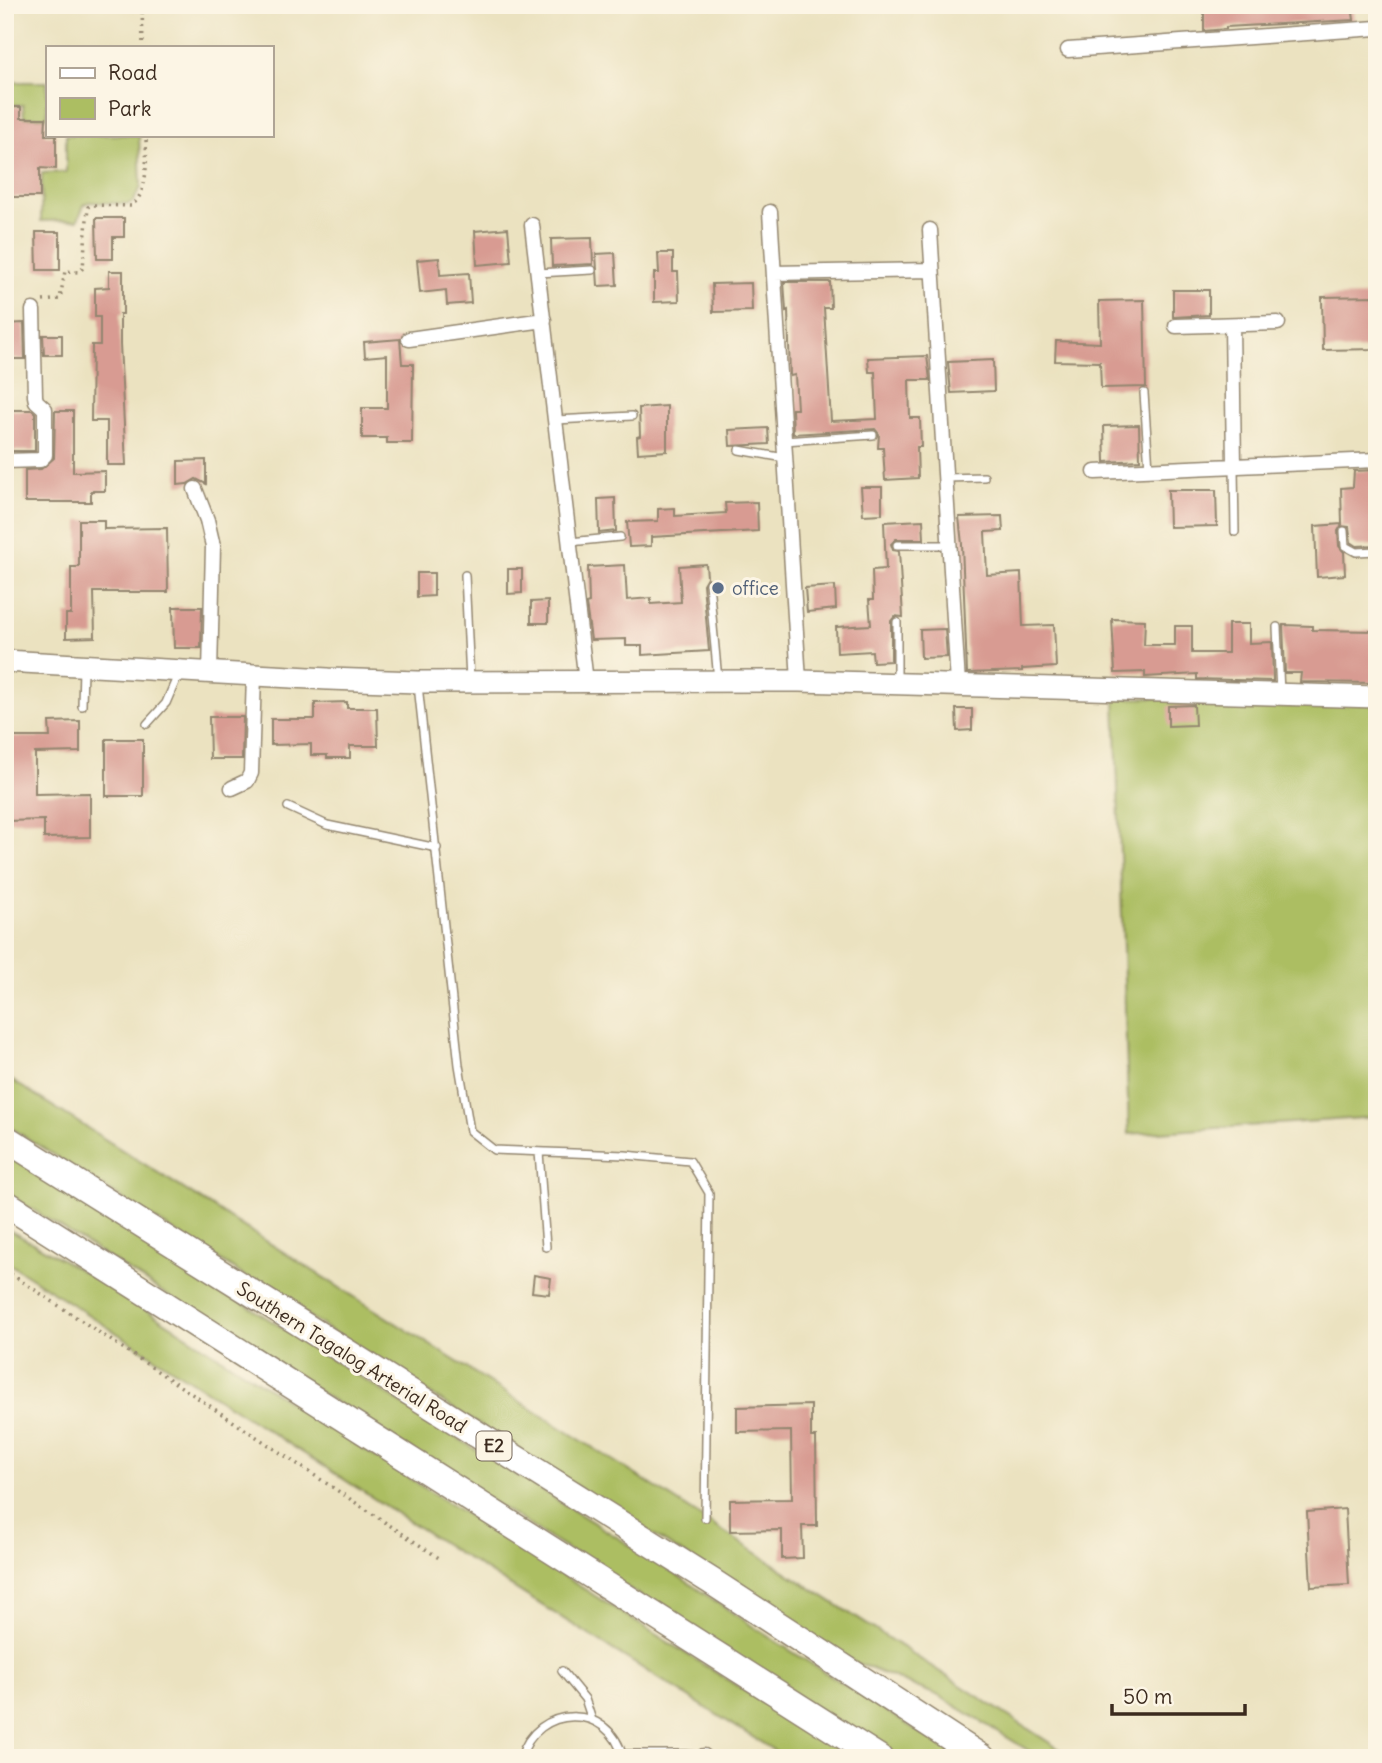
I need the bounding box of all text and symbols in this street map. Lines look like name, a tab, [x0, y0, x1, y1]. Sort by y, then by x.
legend	[46, 46, 273, 136]
text: Road	[108, 59, 157, 86]
text: Park	[108, 95, 151, 122]
place label: office	[732, 576, 779, 600]
marker: office	[710, 580, 726, 596]
street label: Southern Tagalog Arterial Road	[233, 1276, 471, 1438]
road number: E2	[476, 1432, 512, 1461]
scale bar	[1112, 1672, 1246, 1716]
text: 50 m	[1123, 1683, 1172, 1710]

